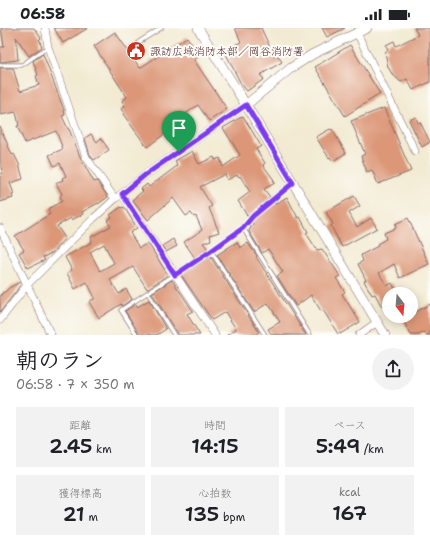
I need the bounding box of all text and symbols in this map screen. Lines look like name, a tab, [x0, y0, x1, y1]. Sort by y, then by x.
text: 06:58	[20, 4, 65, 24]
public building icon: 諏訪広域消防本部／岡谷消防署	[125, 40, 147, 62]
place label: 諏訪広域消防本部／岡谷消防署	[150, 44, 304, 59]
pin	[162, 111, 196, 152]
icon: arrive	[168, 117, 190, 139]
north arrow	[382, 287, 418, 323]
map controls	[382, 287, 418, 323]
text: 朝のラン	[16, 346, 104, 375]
button: share	[372, 348, 414, 390]
text: 06:58 · 7 × 350 m	[16, 376, 134, 393]
text: 距離	[69, 418, 91, 433]
text: 時間	[204, 418, 226, 433]
text: ペース	[333, 418, 366, 433]
text: 2.45	[49, 433, 92, 459]
text: 14:15	[191, 433, 239, 459]
text: 5:49	[316, 433, 360, 459]
text: km	[92, 442, 112, 457]
text: /km	[360, 442, 384, 457]
text: kcal	[339, 485, 360, 500]
text: 獲得標高	[58, 486, 102, 501]
text: 心拍数	[198, 486, 231, 501]
text: 167	[332, 500, 367, 526]
text: 21	[63, 501, 85, 527]
text: 135	[185, 501, 219, 527]
text: m	[85, 510, 98, 525]
text: bpm	[219, 510, 245, 525]

